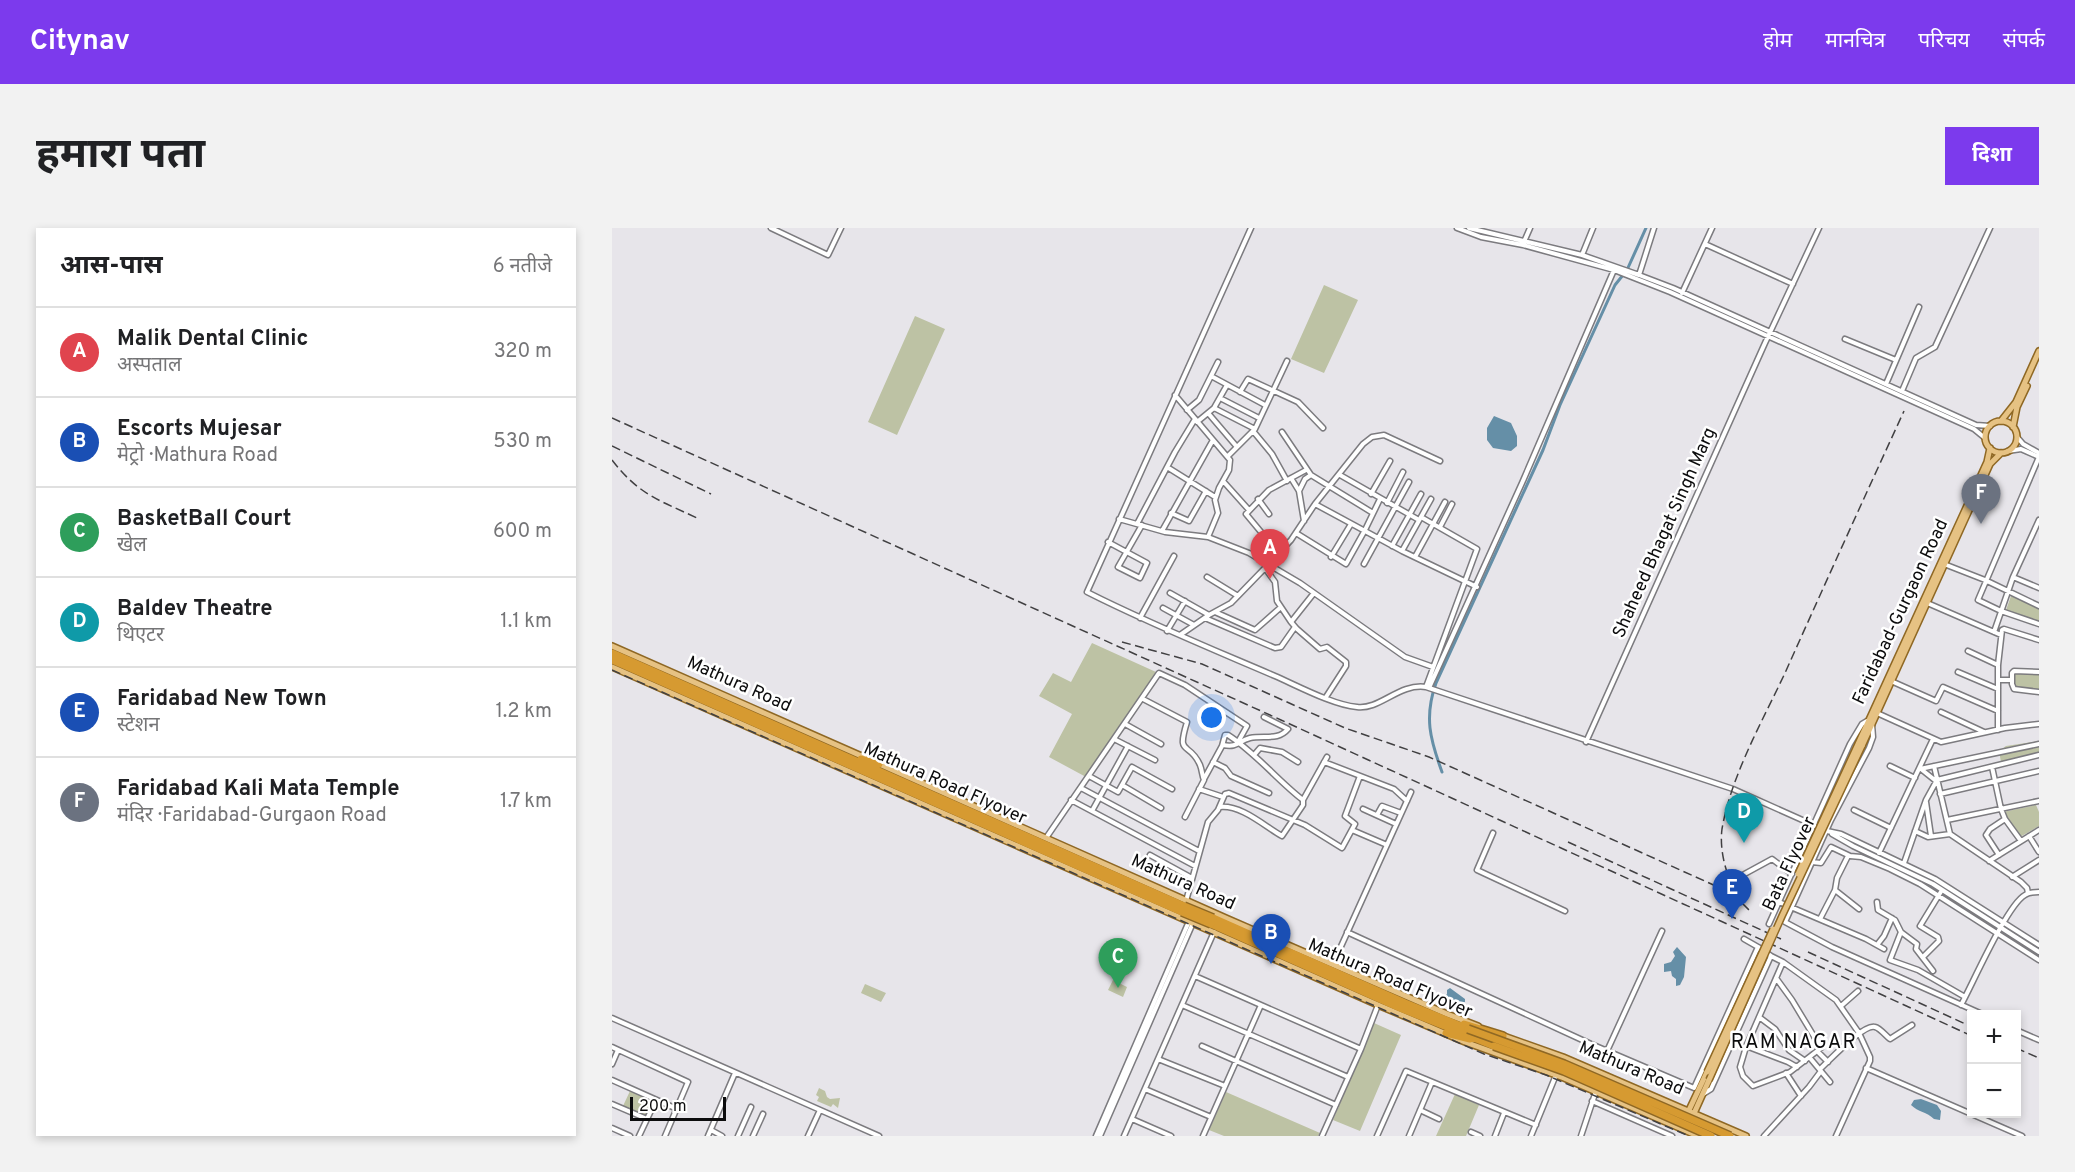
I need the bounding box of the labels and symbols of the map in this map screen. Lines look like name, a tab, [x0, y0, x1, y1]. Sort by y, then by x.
street label: Shaheed Bhagat Singh Marg	[1608, 424, 1722, 642]
pin: F	[1962, 474, 2000, 524]
street label: Faridabad-Gurgaon Road	[1848, 516, 1954, 708]
pin: A	[1250, 530, 1290, 579]
street label: Mathura Road	[683, 652, 795, 718]
your location	[1197, 703, 1226, 732]
street label: Mathura Road Flyover	[860, 738, 1030, 830]
pin: D	[1724, 794, 1764, 843]
street label: Bata Flyover	[1758, 813, 1822, 915]
street label: Mathura Road	[1127, 850, 1239, 916]
pin: E	[1712, 870, 1752, 919]
pin: B	[1252, 914, 1290, 964]
street label: Mathura Road Flyover	[1304, 934, 1476, 1024]
pin: C	[1098, 938, 1138, 988]
district label: RAM NAGAR	[1731, 1030, 1857, 1056]
street label: Mathura Road	[1575, 1037, 1687, 1101]
scale bar	[630, 1094, 726, 1122]

